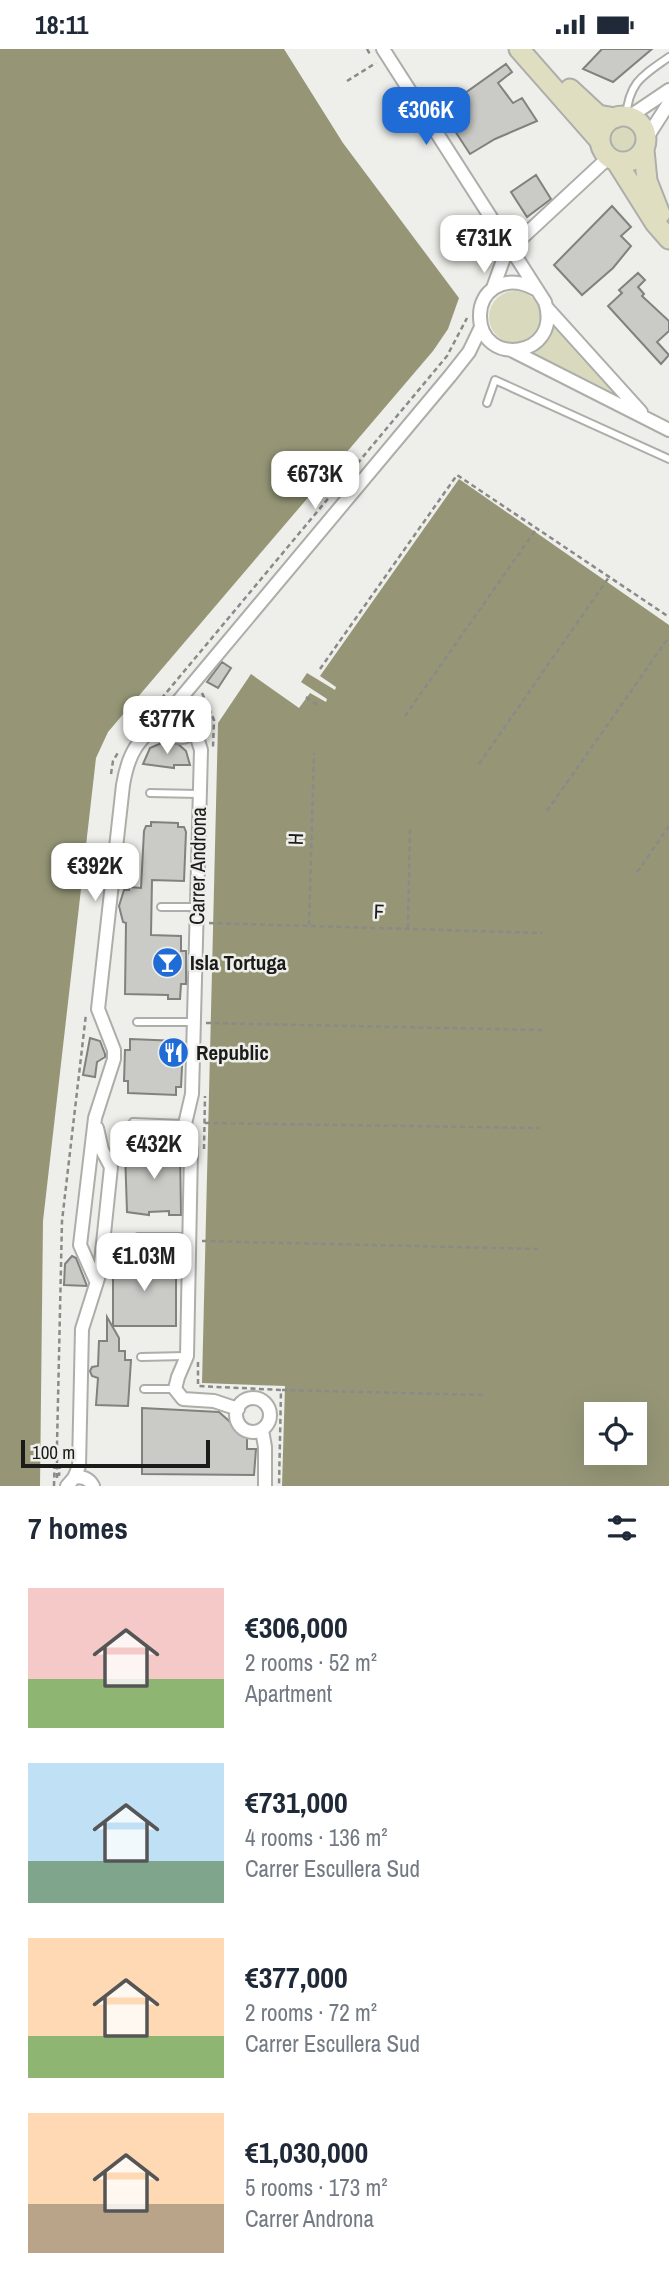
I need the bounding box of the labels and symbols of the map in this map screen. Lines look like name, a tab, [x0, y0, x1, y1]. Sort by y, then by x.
pin: €306K	[377, 87, 475, 147]
pin: €731K	[435, 215, 533, 275]
pin: €673K	[266, 451, 364, 511]
pin: €377K	[118, 697, 216, 756]
street label: Carrer Androna	[182, 806, 213, 925]
street label: H	[281, 832, 310, 846]
pin: €392K	[46, 843, 144, 903]
street label: F	[373, 897, 385, 926]
bar icon: Isla Tortuga	[150, 946, 184, 980]
place label: Isla Tortuga	[190, 948, 287, 977]
restaurant icon: Republic	[156, 1036, 190, 1070]
place label: Republic	[196, 1038, 269, 1067]
pin: €432K	[105, 1121, 203, 1181]
pin: €1.03M	[87, 1233, 201, 1293]
scale bar	[21, 1437, 210, 1469]

